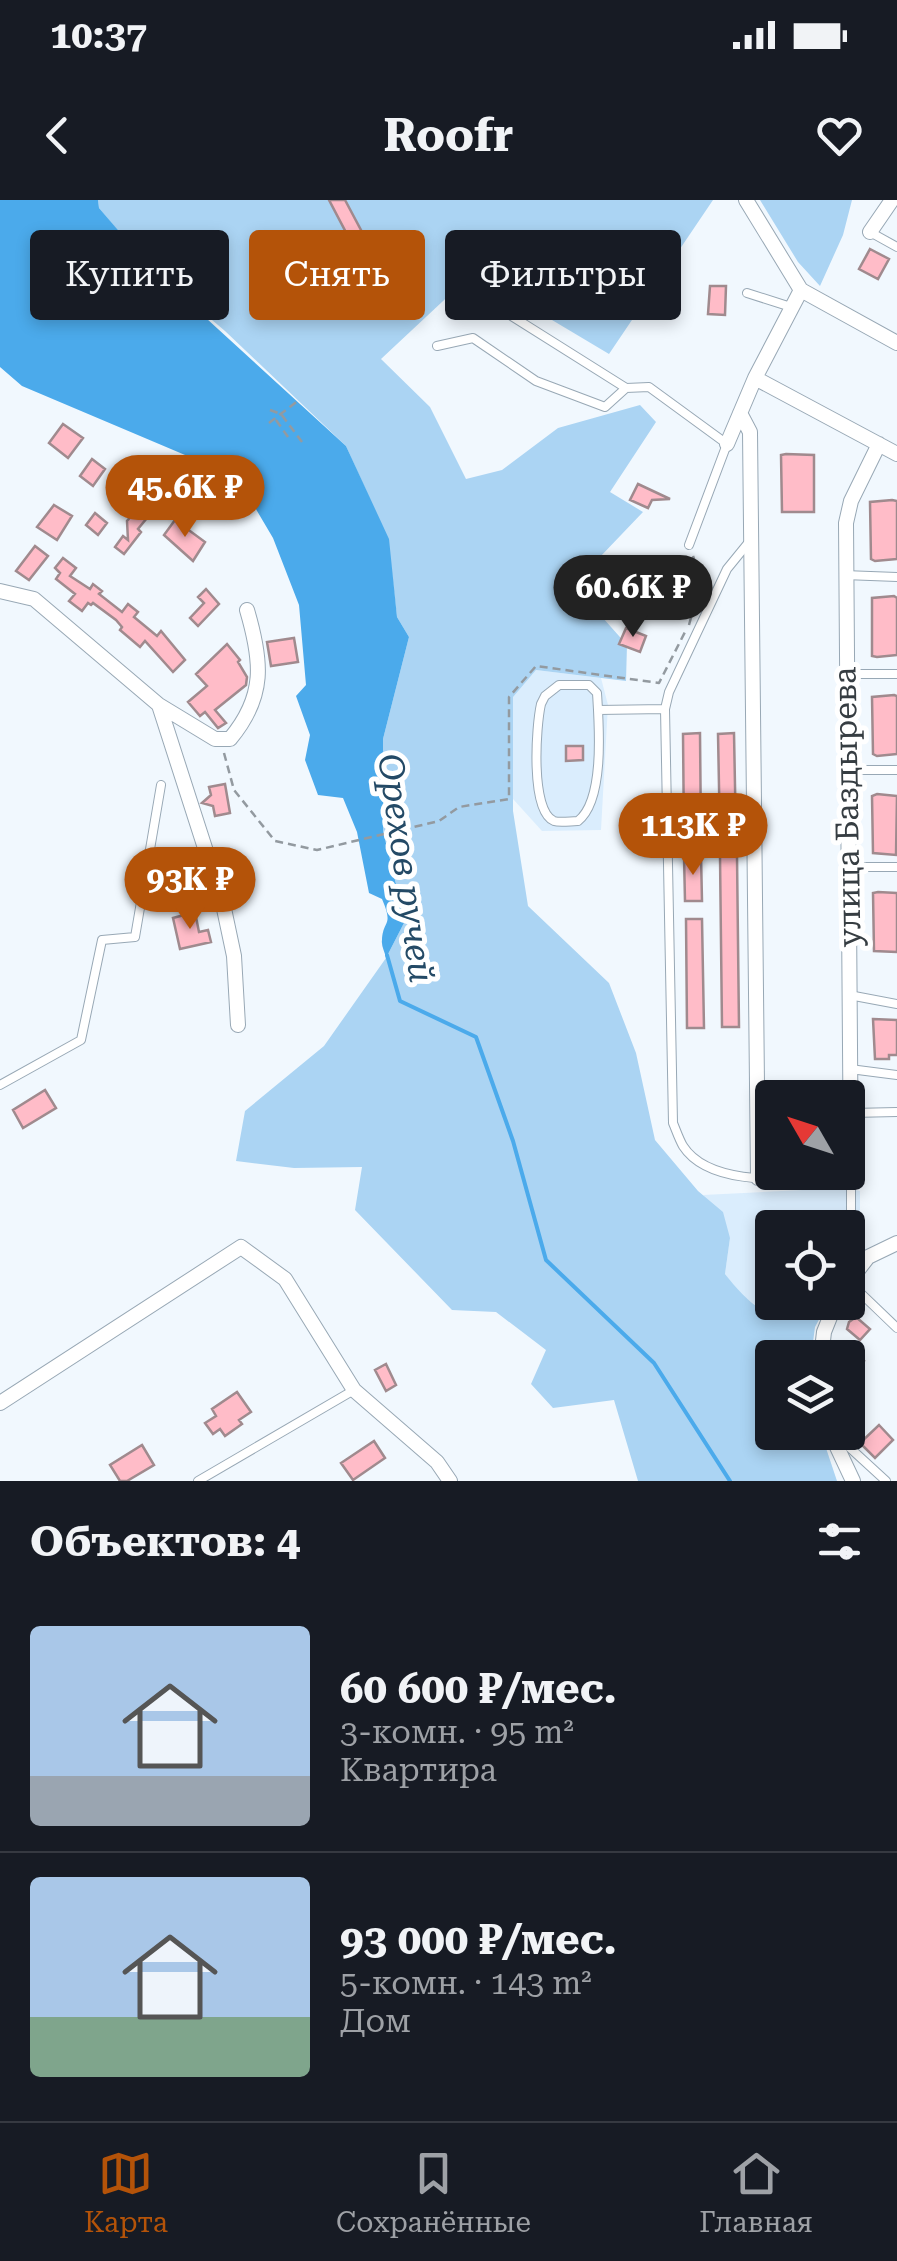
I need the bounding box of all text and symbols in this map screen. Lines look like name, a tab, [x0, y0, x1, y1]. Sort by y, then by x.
text: 10:37	[50, 13, 147, 57]
icon: back	[30, 108, 85, 163]
icon: heart	[812, 108, 867, 163]
text: Roofr	[383, 109, 514, 162]
chip: Купить	[30, 230, 229, 320]
chip: Снять	[249, 230, 425, 320]
chip: Фильтры	[445, 230, 681, 320]
pin: 45.6K ₽	[93, 455, 277, 540]
text: 45.6K ₽	[128, 468, 242, 506]
pin: 60.6K ₽	[541, 555, 725, 640]
text: 60.6K ₽	[576, 568, 690, 606]
street label: улица Баздырева	[826, 666, 868, 948]
water label: Орехов ручей	[369, 751, 442, 985]
pin: 113K ₽	[612, 793, 774, 878]
text: 113K ₽	[641, 806, 745, 844]
pin: 93K ₽	[120, 847, 260, 932]
text: 93K ₽	[146, 860, 234, 898]
north arrow	[755, 1080, 865, 1190]
map controls	[755, 1080, 865, 1450]
button: locate	[755, 1210, 865, 1320]
button: layers	[755, 1340, 865, 1450]
icon: filters	[812, 1514, 867, 1569]
text: Объектов: 4	[30, 1517, 300, 1566]
text: 60 600 ₽/мес.	[340, 1664, 617, 1713]
icon: home	[110, 1666, 230, 1786]
text: 3-комн. · 95 m²	[340, 1713, 574, 1751]
text: Квартира	[340, 1751, 497, 1789]
text: 93 000 ₽/мес.	[340, 1915, 617, 1964]
icon: home	[110, 1917, 230, 2037]
text: 5-комн. · 143 m²	[340, 1964, 592, 2002]
text: Дом	[340, 2002, 411, 2040]
tab: Карта	[84, 2146, 168, 2239]
tab: Сохранённые	[336, 2146, 531, 2239]
tab: Главная	[699, 2146, 813, 2239]

